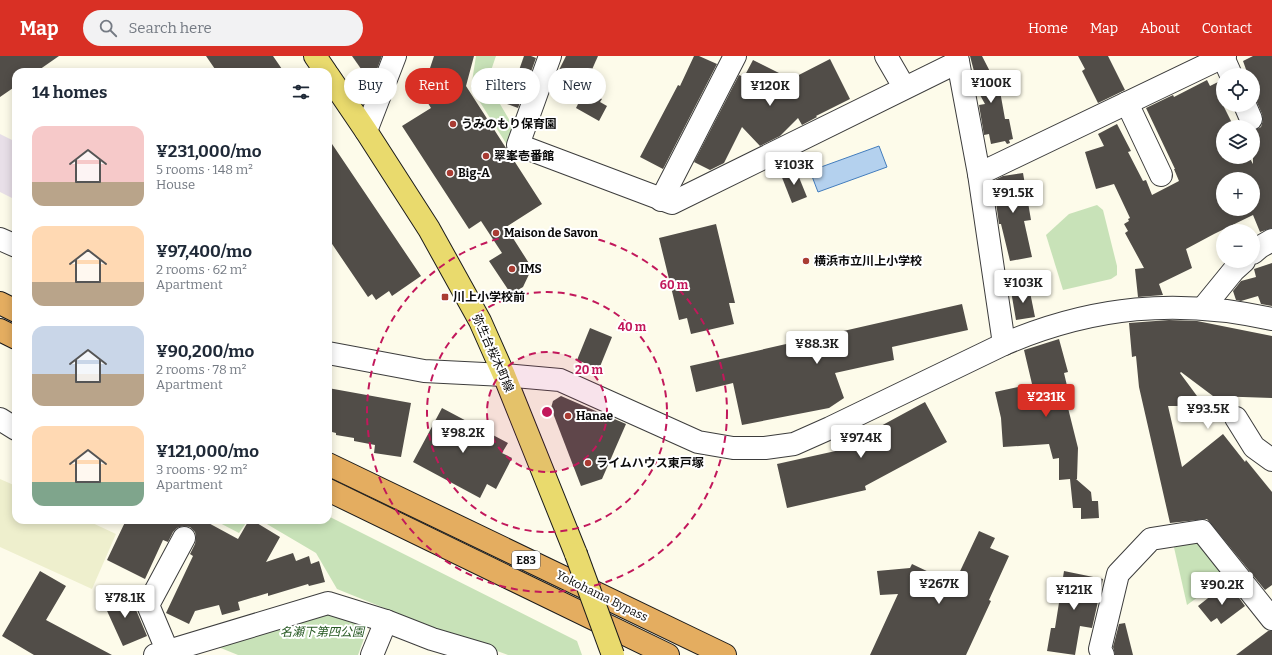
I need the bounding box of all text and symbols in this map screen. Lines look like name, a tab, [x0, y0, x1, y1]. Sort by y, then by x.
search box	[83, 10, 363, 46]
text: Map	[20, 17, 59, 40]
icon: search	[97, 17, 119, 39]
text: Search here	[129, 19, 212, 37]
text: Home	[1028, 20, 1068, 37]
text: Map	[1090, 20, 1118, 37]
text: About	[1140, 20, 1180, 37]
text: Contact	[1202, 20, 1252, 37]
chip: Buy	[344, 68, 397, 104]
chip: Rent	[405, 68, 463, 104]
chip: Filters	[471, 68, 540, 104]
chip: New	[548, 68, 606, 104]
map controls	[1216, 68, 1260, 268]
button: locate	[1216, 68, 1260, 112]
pin: ¥100K	[963, 70, 1019, 104]
pin: ¥120K	[742, 73, 798, 107]
text: ¥100K	[971, 75, 1011, 90]
text: ¥120K	[750, 78, 790, 93]
icon: filters	[290, 81, 312, 103]
text: 14 homes	[32, 82, 107, 103]
place label: うみのもり保育園	[461, 117, 557, 131]
marker: うみのもり保育園	[448, 119, 458, 129]
button: layers	[1216, 120, 1260, 164]
text: ¥231,000/mo	[156, 141, 262, 162]
icon: home	[64, 142, 112, 190]
place label: 翠峯壱番館	[494, 149, 554, 163]
marker: 翠峯壱番館	[481, 151, 491, 161]
pin: ¥103K	[766, 152, 822, 186]
text: ¥103K	[774, 157, 814, 172]
text: 5 rooms · 148 m²	[156, 162, 253, 177]
place label: Big-A	[458, 166, 490, 180]
marker: Big-A	[445, 168, 455, 178]
button: +	[1216, 172, 1260, 216]
text: House	[156, 177, 195, 192]
pin: ¥91.5K	[980, 180, 1046, 214]
text: ¥91.5K	[992, 185, 1034, 200]
button: −	[1216, 224, 1260, 268]
place label: Maison de Savon	[504, 226, 598, 240]
marker: Maison de Savon	[491, 228, 501, 238]
text: ¥97,400/mo	[156, 241, 252, 262]
icon: home	[64, 242, 112, 290]
place label: 横浜市立川上小学校	[814, 254, 922, 268]
marker: 横浜市立川上小学校	[801, 256, 811, 266]
text: 2 rooms · 62 m²	[156, 262, 247, 277]
place label: IMS	[520, 262, 542, 276]
marker: IMS	[507, 264, 517, 274]
pin: ¥103K	[995, 270, 1051, 304]
text: ¥103K	[1003, 275, 1043, 290]
text: Apartment	[156, 277, 223, 292]
text: 60 m	[660, 278, 689, 292]
place label: 川上小学校前	[453, 290, 525, 304]
marker: 川上小学校前	[440, 292, 450, 302]
street label: 弥生台桜木町線	[470, 312, 516, 394]
text: 40 m	[618, 320, 647, 334]
pin: ¥88.3K	[784, 331, 850, 365]
text: ¥88.3K	[795, 336, 839, 351]
text: ¥90,200/mo	[156, 341, 254, 362]
icon: home	[64, 342, 112, 390]
text: 2 rooms · 78 m²	[156, 362, 246, 377]
text: 20 m	[575, 363, 604, 377]
text: Apartment	[156, 377, 223, 392]
pin: ¥231K	[1018, 384, 1074, 418]
text: ¥231K	[1027, 389, 1065, 404]
pin: ¥93.5K	[1175, 396, 1241, 430]
text: ¥93.5K	[1187, 401, 1229, 416]
centre of rings	[540, 405, 554, 419]
place label: Hanae	[576, 409, 613, 423]
marker: Hanae	[563, 411, 573, 421]
pin: ¥98.2K	[430, 420, 496, 454]
text: ¥98.2K	[441, 425, 485, 440]
pin: ¥97.4K	[828, 425, 894, 459]
text: ¥97.4K	[840, 430, 882, 445]
text: ¥121,000/mo	[156, 441, 259, 462]
icon: home	[64, 442, 112, 490]
place label: ライムハウス東戸塚	[596, 456, 704, 470]
marker: ライムハウス東戸塚	[583, 458, 593, 468]
text: 3 rooms · 92 m²	[156, 462, 247, 477]
text: Apartment	[156, 477, 223, 492]
road number: E83	[512, 551, 540, 569]
street label: Yokohama Bypass	[554, 568, 650, 624]
pin: ¥267K	[911, 571, 967, 605]
pin: ¥90.2K	[1189, 572, 1255, 606]
text: ¥267K	[919, 576, 959, 591]
pin: ¥121K	[1046, 577, 1102, 611]
text: ¥90.2K	[1200, 577, 1244, 592]
text: ¥121K	[1056, 582, 1092, 597]
pin: ¥78.1K	[92, 585, 158, 619]
text: ¥78.1K	[105, 590, 145, 605]
park label: 名瀬下第四公園	[280, 625, 366, 639]

